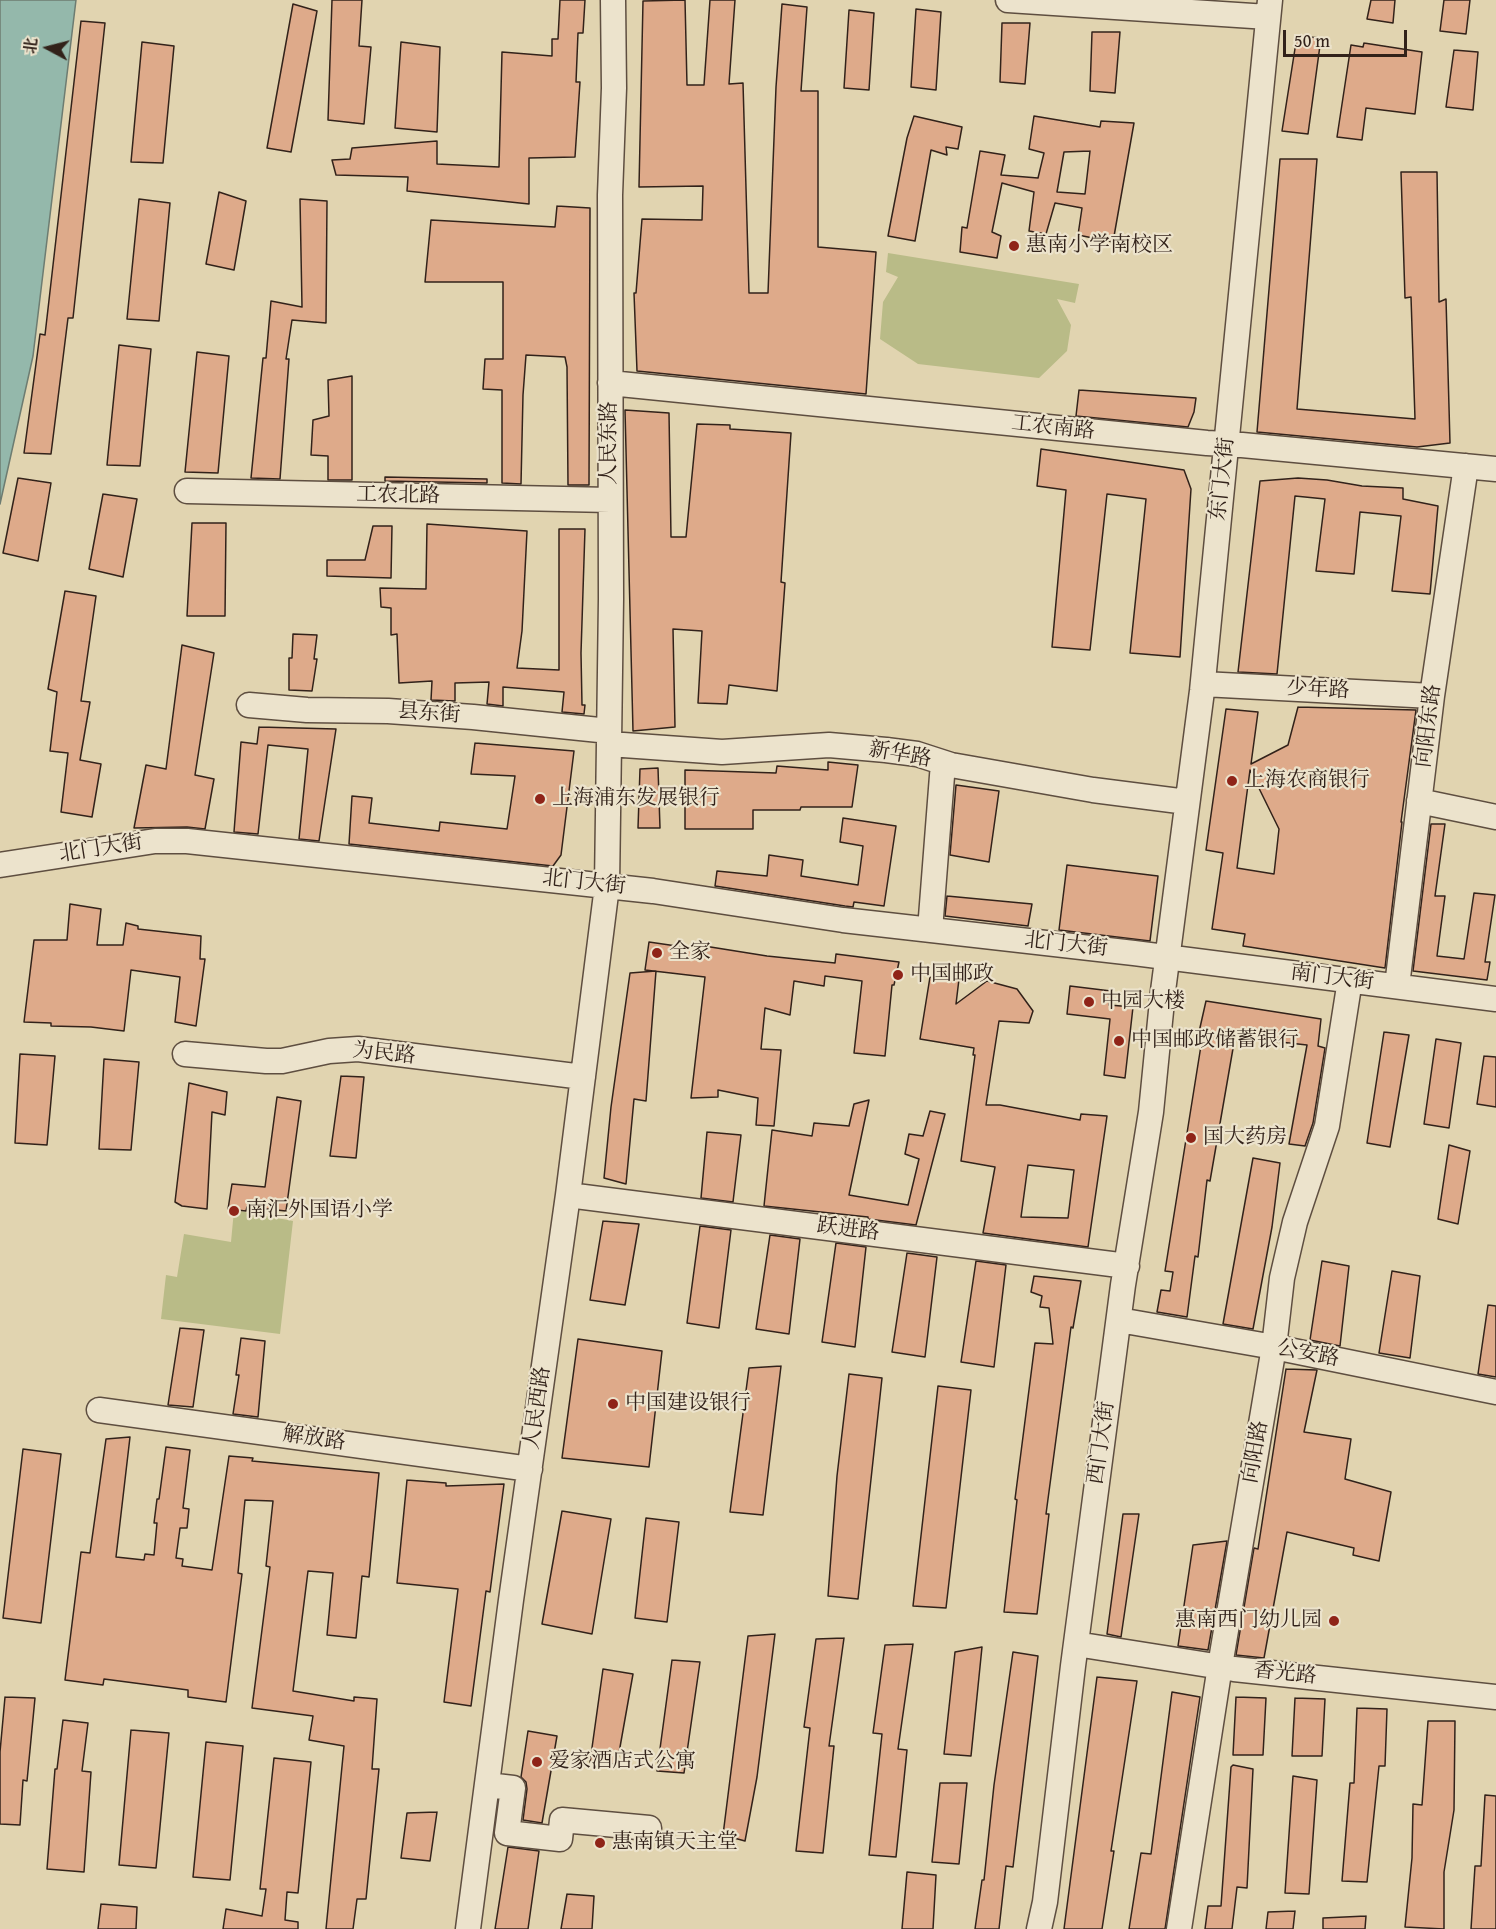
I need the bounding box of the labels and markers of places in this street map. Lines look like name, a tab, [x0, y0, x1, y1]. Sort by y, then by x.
place label: 惠南小学南校区	[1026, 233, 1173, 259]
marker: 惠南小学南校区	[1007, 239, 1021, 253]
place label: 上海农商银行	[1244, 768, 1370, 794]
marker: 上海农商银行	[1225, 774, 1239, 788]
place label: 上海浦东发展银行	[552, 786, 720, 812]
marker: 上海浦东发展银行	[533, 792, 547, 806]
place label: 全家	[669, 940, 711, 966]
marker: 全家	[650, 946, 664, 960]
place label: 中国邮政	[910, 962, 994, 988]
marker: 中国邮政	[891, 968, 905, 982]
place label: 中园大楼	[1101, 989, 1185, 1015]
marker: 中园大楼	[1082, 995, 1096, 1009]
place label: 中国邮政储蓄银行	[1131, 1028, 1299, 1054]
marker: 中国邮政储蓄银行	[1112, 1034, 1126, 1048]
place label: 国大药房	[1203, 1125, 1287, 1151]
marker: 国大药房	[1184, 1131, 1198, 1145]
place label: 南汇外国语小学	[246, 1198, 393, 1224]
marker: 南汇外国语小学	[227, 1204, 241, 1218]
place label: 中国建设银行	[625, 1391, 751, 1417]
marker: 中国建设银行	[606, 1397, 620, 1411]
place label: 惠南西门幼儿园	[1175, 1608, 1322, 1634]
marker: 惠南西门幼儿园	[1327, 1614, 1341, 1628]
place label: 爱家酒店式公寓	[549, 1749, 696, 1775]
marker: 爱家酒店式公寓	[530, 1755, 544, 1769]
place label: 惠南镇天主堂	[612, 1830, 738, 1856]
marker: 惠南镇天主堂	[593, 1836, 607, 1850]

